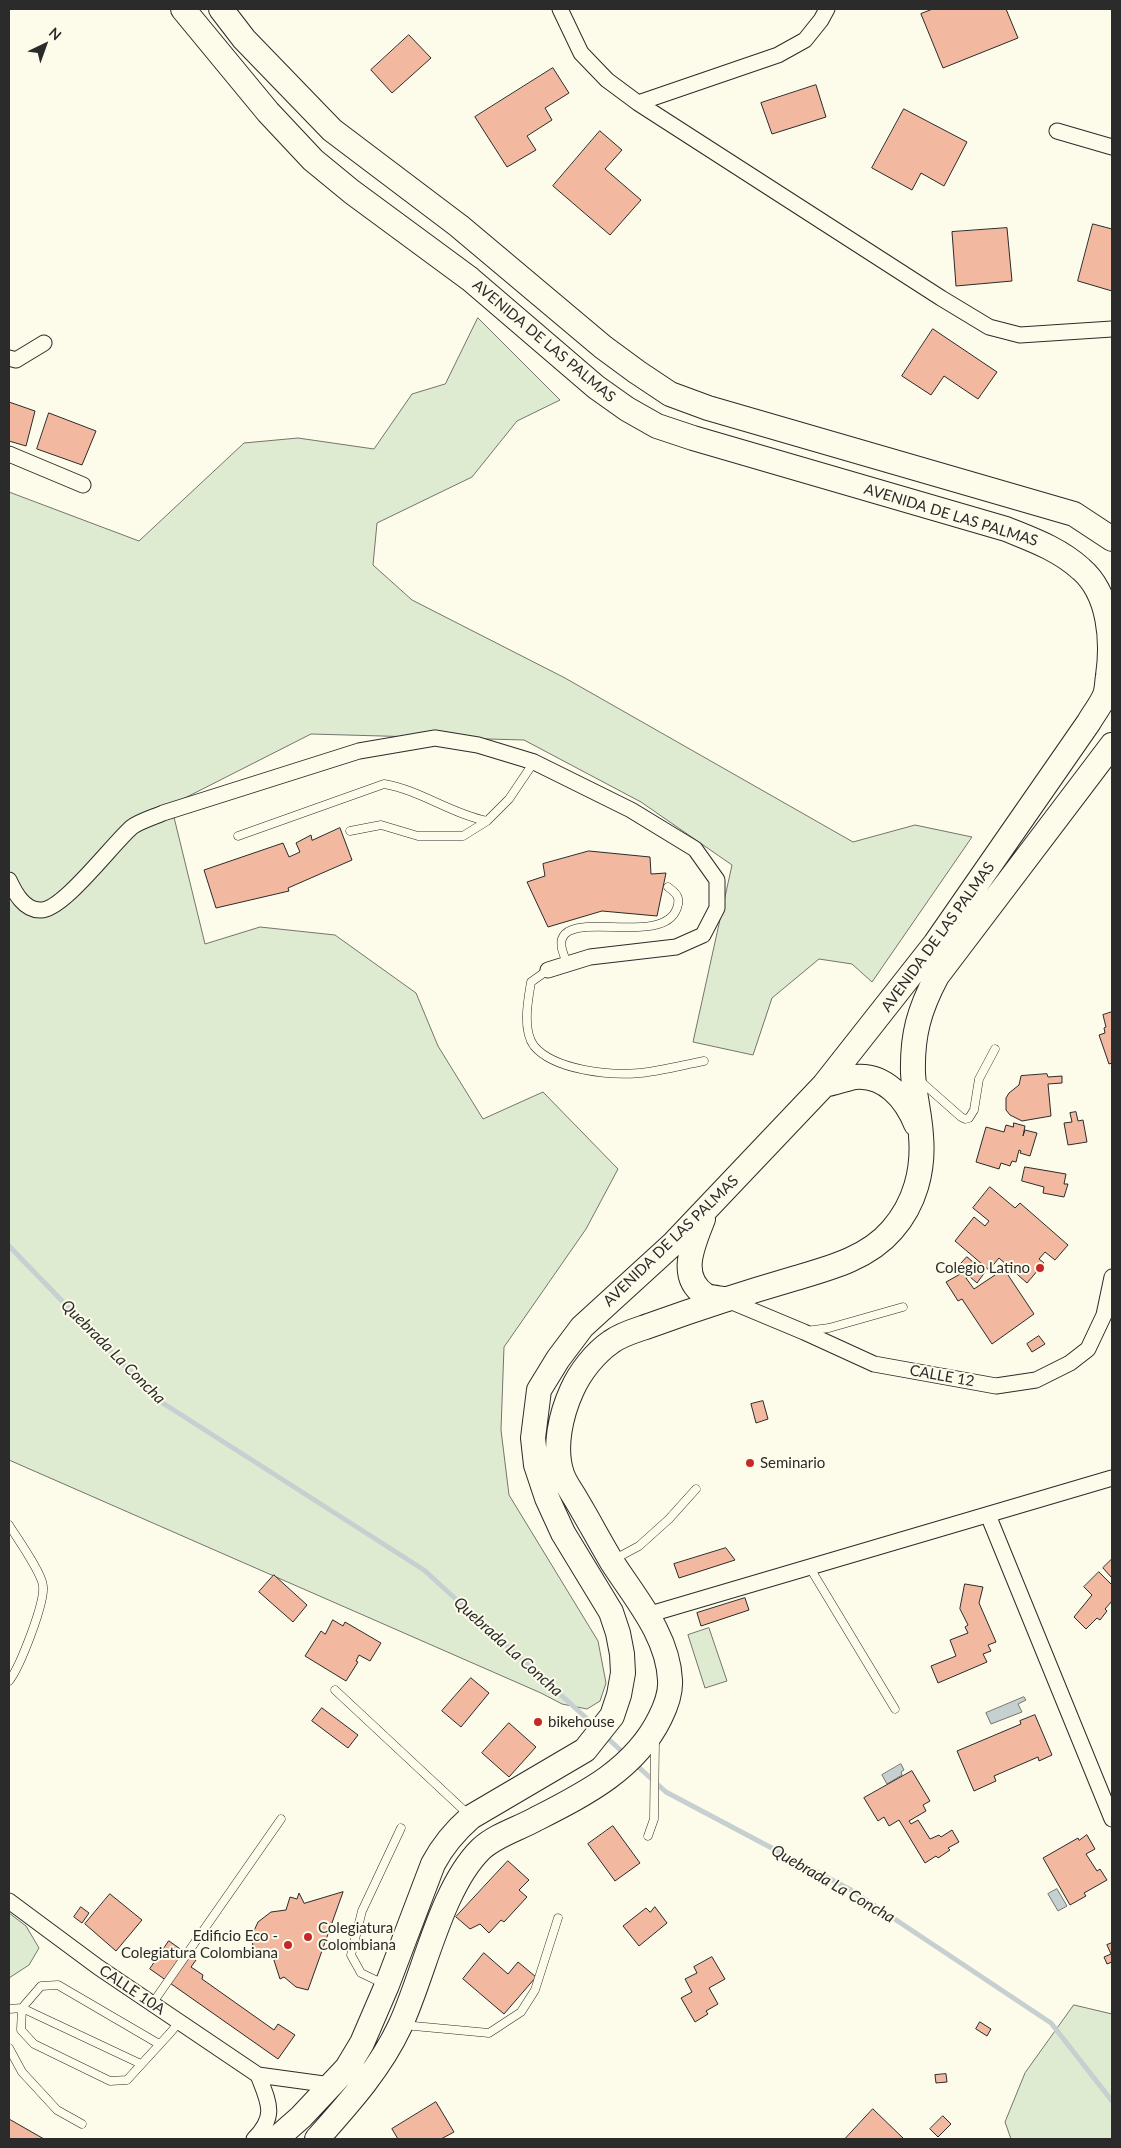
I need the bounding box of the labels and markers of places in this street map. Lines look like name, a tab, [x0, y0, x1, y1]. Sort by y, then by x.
place label: Colegio Latino	[935, 1259, 1030, 1277]
marker: Colegio Latino	[1034, 1262, 1046, 1274]
place label: Seminario	[760, 1454, 825, 1472]
marker: Seminario	[744, 1457, 756, 1469]
place label: bikehouse	[548, 1713, 615, 1731]
marker: bikehouse	[532, 1716, 544, 1728]
place label: Colegiatura Colombiana	[318, 1919, 396, 1954]
place label: Edificio Eco - Colegiatura Colombiana	[121, 1927, 278, 1962]
marker: Colegiatura Colombiana	[302, 1931, 314, 1943]
marker: Edificio Eco - Colegiatura Colombiana	[282, 1939, 294, 1951]

